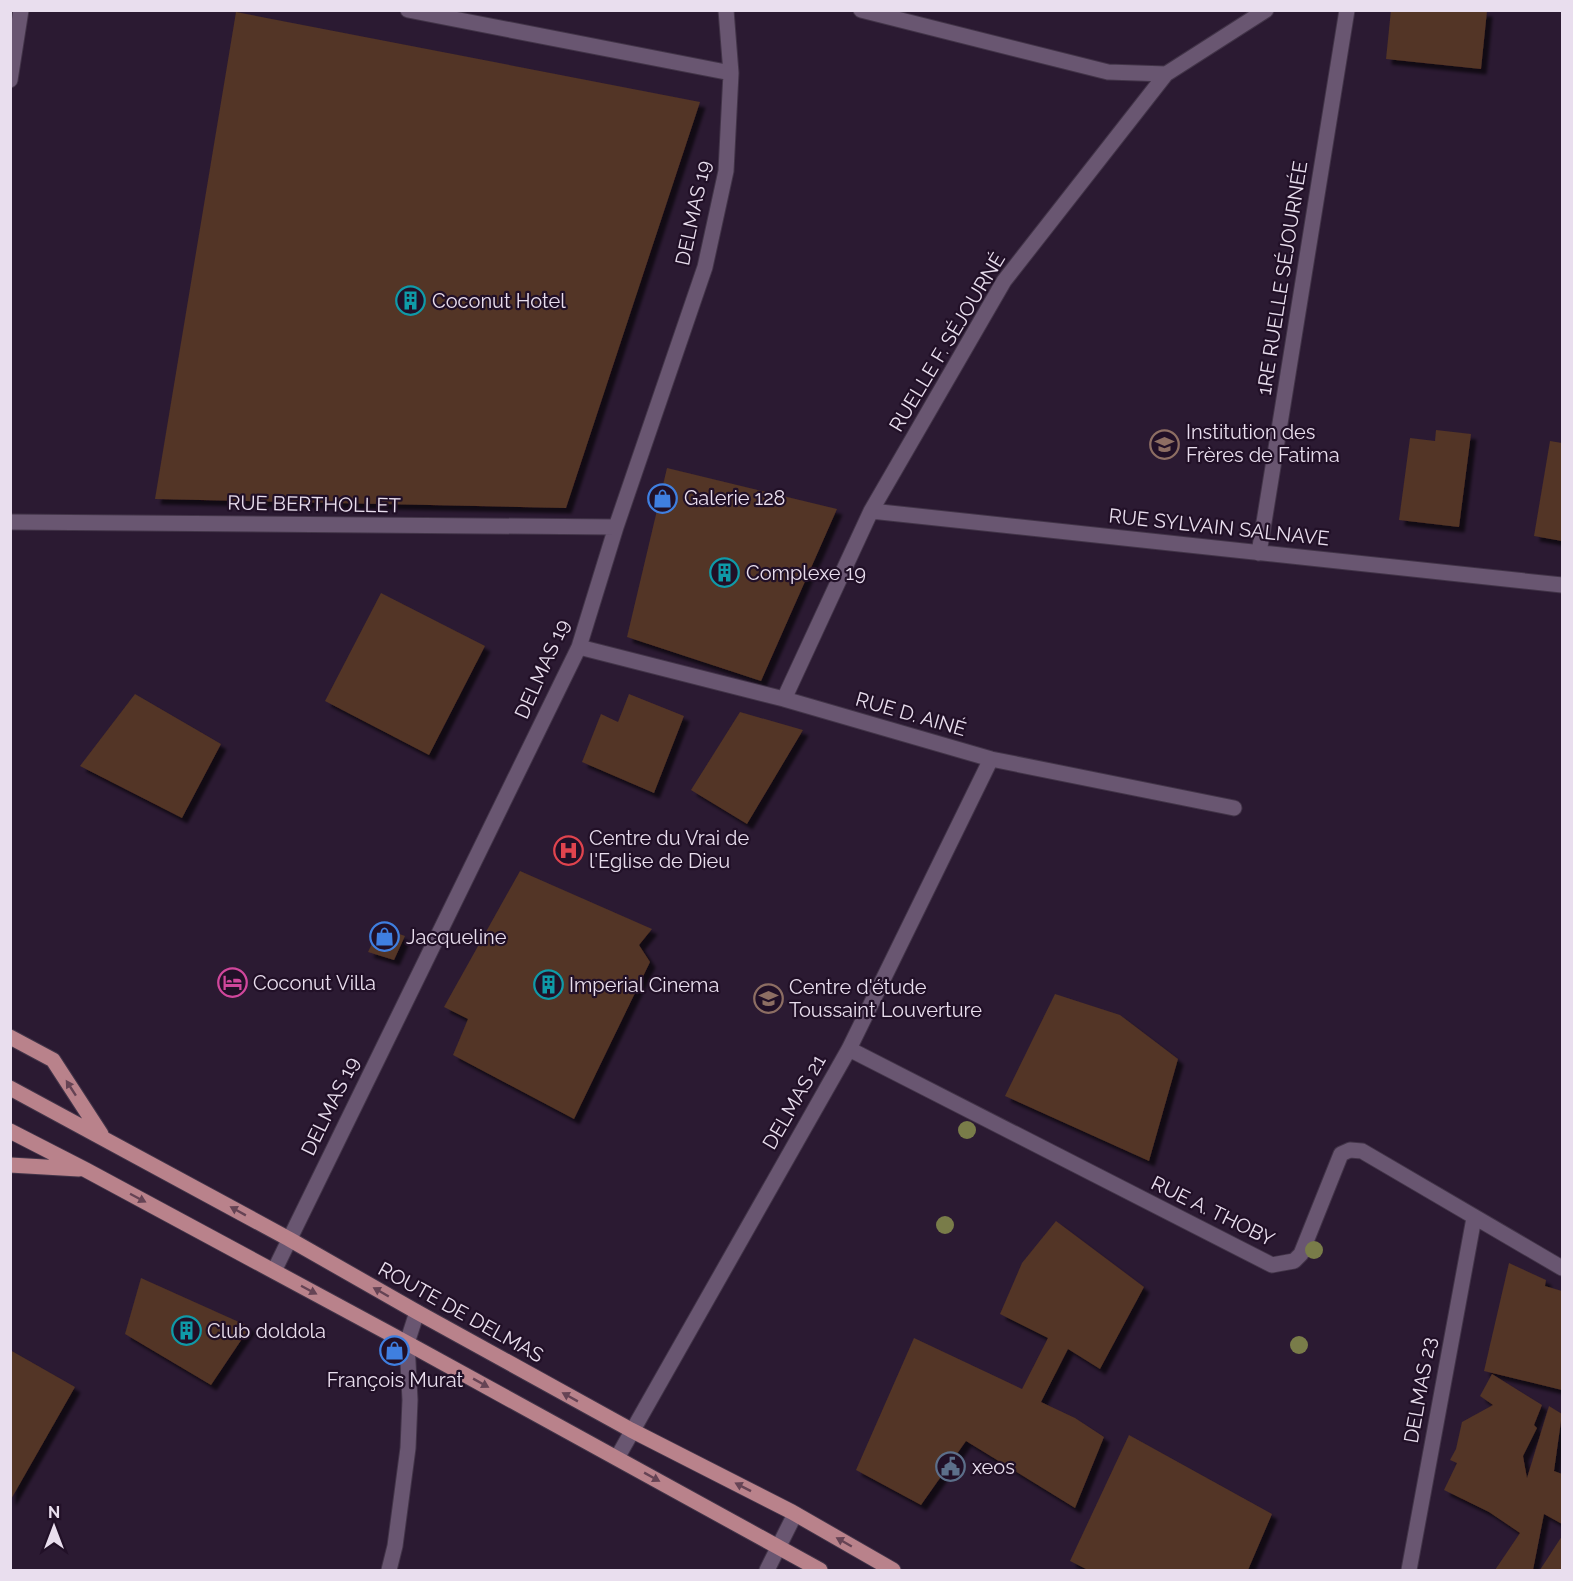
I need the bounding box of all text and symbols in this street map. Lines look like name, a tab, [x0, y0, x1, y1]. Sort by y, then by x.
street label: DELMAS 19	[670, 158, 716, 268]
street label: 1RE RUELLE SÉJOURNÉE	[1252, 159, 1312, 397]
street label: RUELLE F. SÉJOURNÉ	[884, 248, 1010, 436]
building icon: Coconut Hotel	[395, 285, 427, 317]
place label: Coconut Hotel	[432, 289, 566, 313]
place label: Institution des Frères de Fatima	[1186, 420, 1340, 467]
school or university icon: Institution des Frères de Fatima	[1149, 428, 1181, 460]
shop icon: Galerie 128	[647, 482, 679, 514]
place label: Galerie 128	[684, 486, 785, 510]
street label: RUE BERTHOLLET	[227, 490, 401, 518]
street label: RUE SYLVAIN SALNAVE	[1107, 503, 1331, 551]
building icon: Complexe 19	[709, 557, 741, 589]
place label: Complexe 19	[746, 561, 866, 585]
street label: DELMAS 19	[509, 615, 575, 723]
street label: RUE D. AINÉ	[853, 687, 969, 741]
place label: Centre du Vrai de l'Eglise de Dieu	[589, 826, 750, 873]
hospital icon: Centre du Vrai de l'Eglise de Dieu	[552, 834, 584, 866]
shop icon: Jacqueline	[369, 921, 401, 953]
place label: Jacqueline	[406, 925, 507, 949]
hotel icon: Coconut Villa	[216, 967, 248, 999]
building icon: Imperial Cinema	[532, 969, 564, 1001]
place label: Coconut Villa	[253, 971, 376, 995]
place label: Imperial Cinema	[569, 973, 719, 997]
place label: Centre d'étude Toussaint Louverture	[789, 975, 982, 1022]
school or university icon: Centre d'étude Toussaint Louverture	[752, 982, 784, 1014]
street label: DELMAS 21	[757, 1050, 831, 1154]
street label: DELMAS 19	[296, 1053, 364, 1159]
one-way arrow	[65, 1080, 77, 1096]
street label: RUE A. THOBY	[1147, 1171, 1279, 1251]
one-way arrow	[129, 1193, 146, 1203]
one-way arrow	[229, 1206, 246, 1216]
street label: ROUTE DE DELMAS	[374, 1257, 548, 1367]
one-way arrow	[301, 1285, 318, 1295]
one-way arrow	[373, 1287, 390, 1297]
building icon: Club doldola	[170, 1315, 202, 1347]
place label: Club doldola	[207, 1319, 326, 1343]
shop icon: François Murat	[379, 1334, 411, 1366]
street label: DELMAS 23	[1399, 1335, 1441, 1445]
place label: François Murat	[327, 1368, 463, 1392]
one-way arrow	[472, 1378, 489, 1388]
one-way arrow	[562, 1392, 579, 1402]
public building icon: xeos	[935, 1451, 967, 1483]
place label: xeos	[972, 1455, 1015, 1479]
one-way arrow	[643, 1472, 660, 1482]
one-way arrow	[735, 1482, 752, 1492]
north arrow	[24, 1497, 84, 1557]
text: N	[48, 1503, 60, 1522]
one-way arrow	[835, 1537, 852, 1547]

